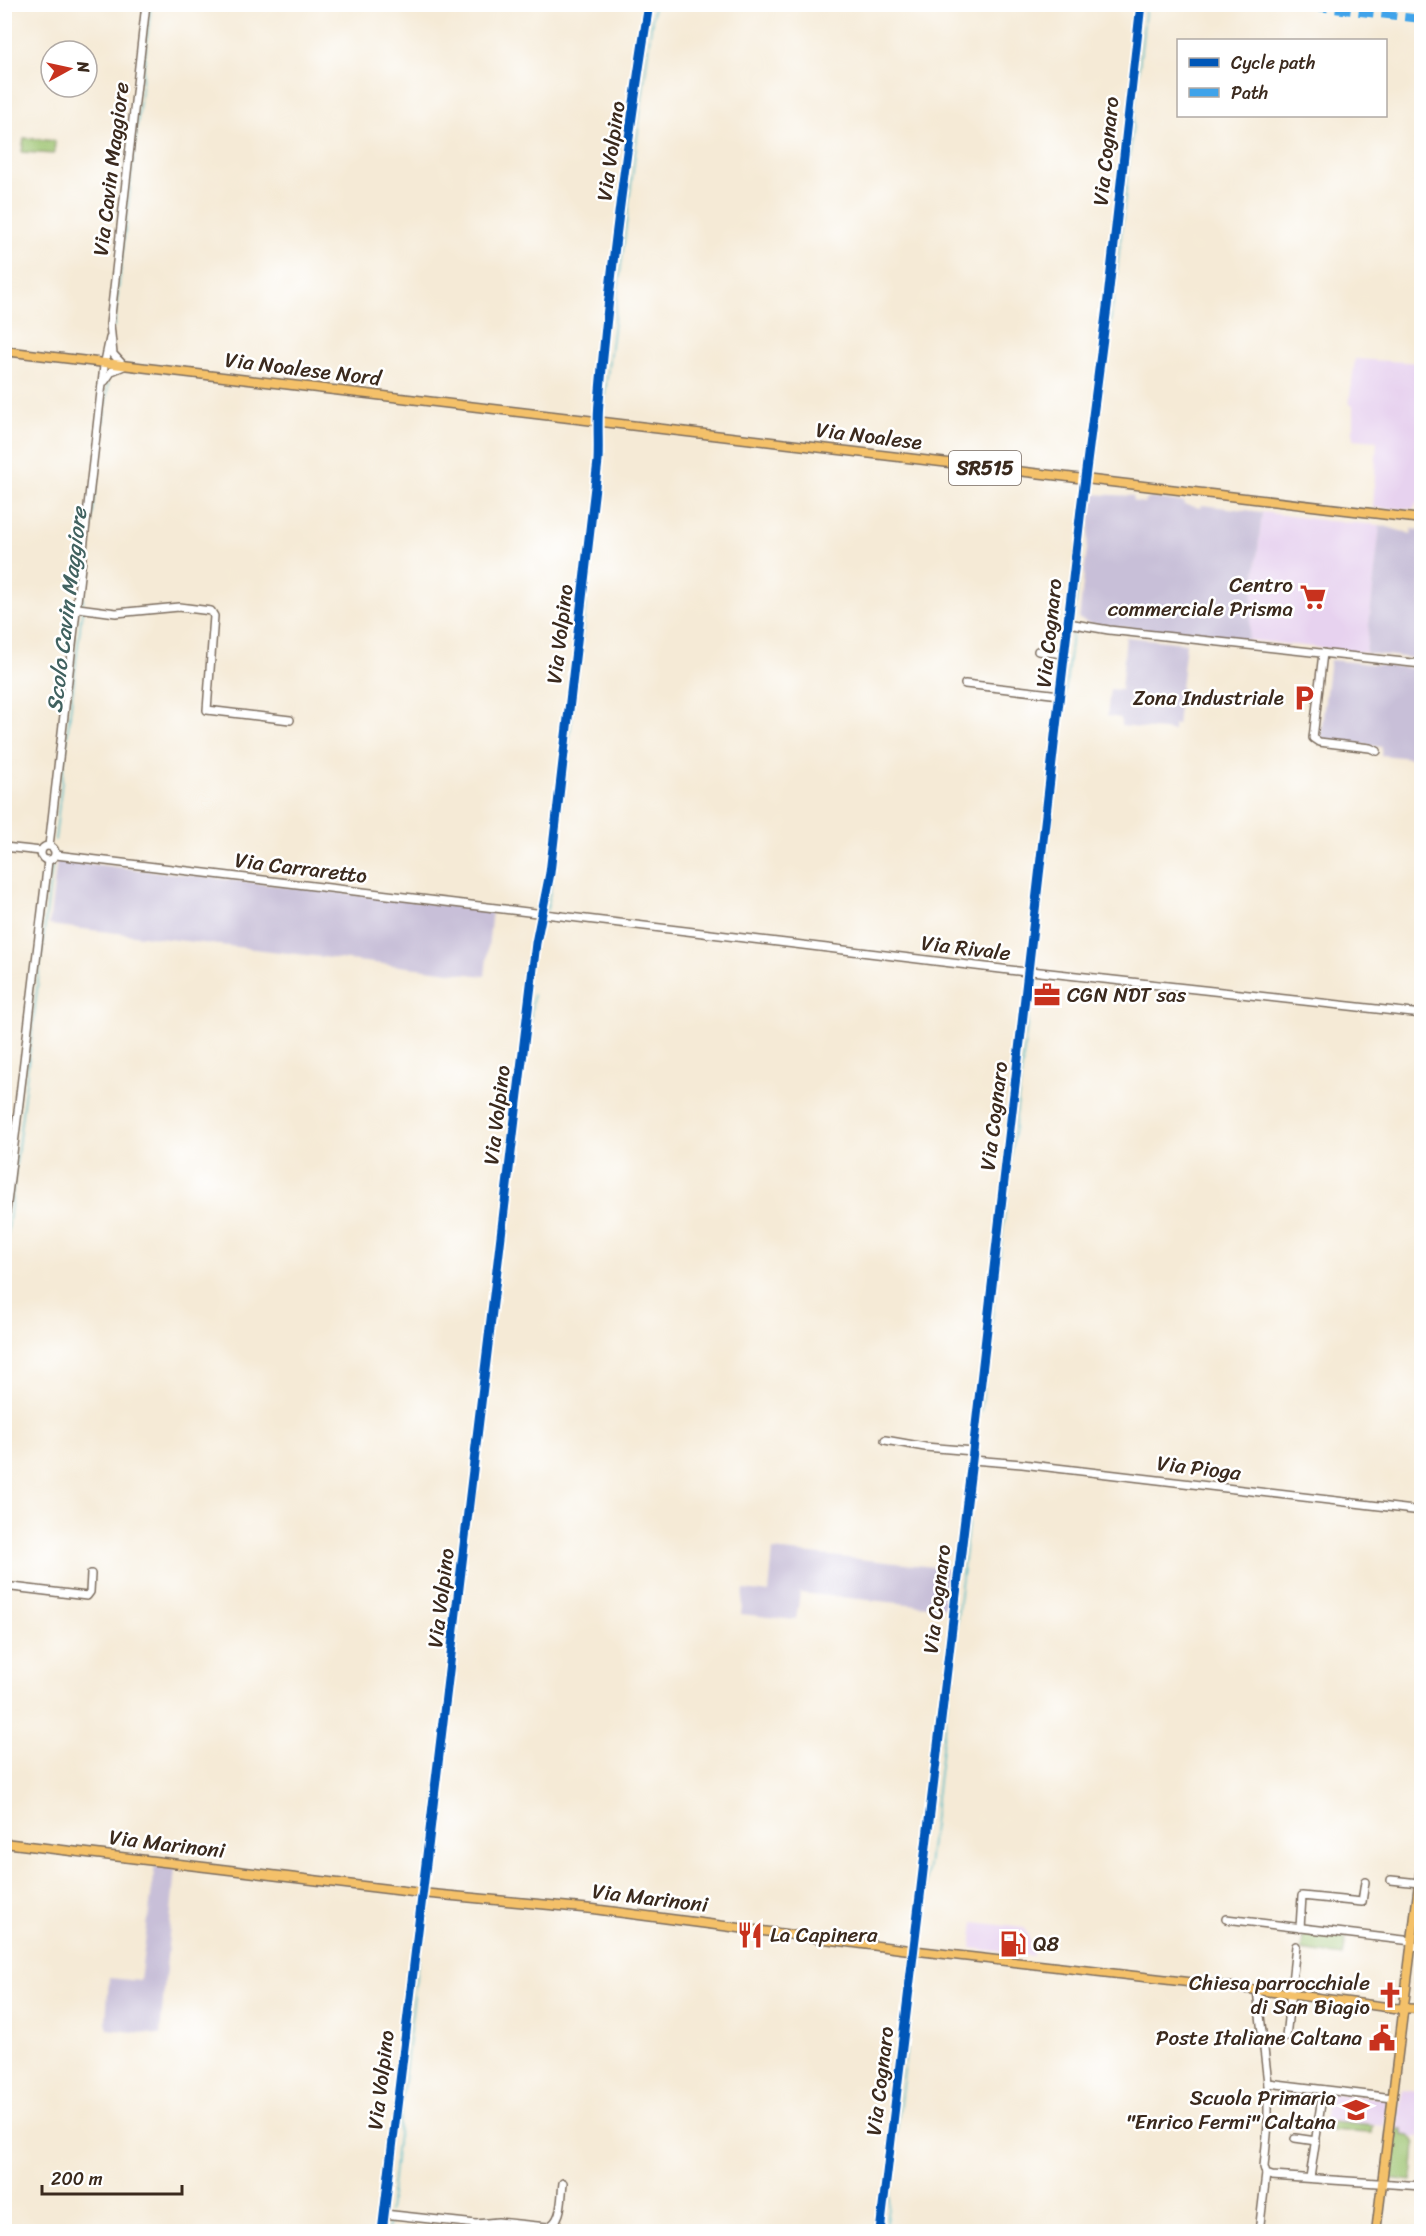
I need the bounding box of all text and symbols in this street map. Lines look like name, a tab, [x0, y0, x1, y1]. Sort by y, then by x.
north arrow	[39, 39, 99, 99]
legend	[1177, 39, 1387, 117]
text: Cycle path	[1231, 47, 1315, 79]
text: N	[68, 58, 99, 75]
text: Path	[1231, 77, 1268, 109]
street label: Via Cavin Maggiore	[81, 80, 141, 258]
street label: Via Cognaro	[1081, 94, 1131, 207]
street label: Via Volpino	[585, 98, 637, 203]
street label: Via Noalese Nord	[223, 341, 385, 398]
street label: Via Noalese	[814, 411, 924, 461]
road number: SR515	[949, 451, 1021, 485]
water label: Scolo Cavin Maggiore	[35, 503, 99, 715]
place label: Centro commerciale Prisma	[1108, 566, 1293, 628]
street label: Via Cognaro	[1024, 576, 1074, 689]
street label: Via Volpino	[535, 582, 585, 686]
supermarket icon: Centro commerciale Prisma	[1298, 582, 1328, 612]
place label: Zona Industriale	[1133, 679, 1284, 717]
parking icon: Zona Industriale	[1289, 683, 1319, 713]
street label: Via Carraretto	[233, 841, 369, 895]
street label: Via Rivale	[919, 924, 1013, 972]
place label: CGN NDT sas	[1067, 976, 1187, 1014]
office icon: CGN NDT sas	[1032, 980, 1062, 1010]
street label: Via Cognaro	[968, 1059, 1020, 1173]
street label: Via Volpino	[472, 1063, 522, 1167]
street label: Via Pioga	[1155, 1444, 1244, 1492]
street label: Via Cognaro	[911, 1542, 963, 1656]
street label: Via Volpino	[416, 1546, 466, 1650]
street label: Via Marinoni	[107, 1818, 228, 1870]
street label: Via Marinoni	[590, 1872, 711, 1924]
place label: La Capinera	[770, 1916, 878, 1954]
restaurant icon: La Capinera	[735, 1920, 765, 1950]
place label: Q8	[1033, 1925, 1060, 1963]
fuel station icon: Q8	[998, 1929, 1028, 1959]
place label: Chiesa parrocchiale di San Biagio	[1189, 1964, 1370, 2026]
church icon: Chiesa parrocchiale di San Biagio	[1375, 1980, 1405, 2010]
place label: Poste Italiane Caltana	[1156, 2019, 1362, 2057]
public building icon: Poste Italiane Caltana	[1367, 2023, 1397, 2053]
street label: Via Cognaro	[854, 2024, 906, 2138]
street label: Via Volpino	[356, 2028, 406, 2132]
place label: Scuola Primaria "Enrico Fermi" Caltana	[1126, 2079, 1336, 2141]
school or university icon: Scuola Primaria "Enrico Fermi" Caltana	[1341, 2095, 1371, 2125]
scale bar	[42, 2158, 182, 2196]
text: 200 m	[51, 2163, 103, 2195]

